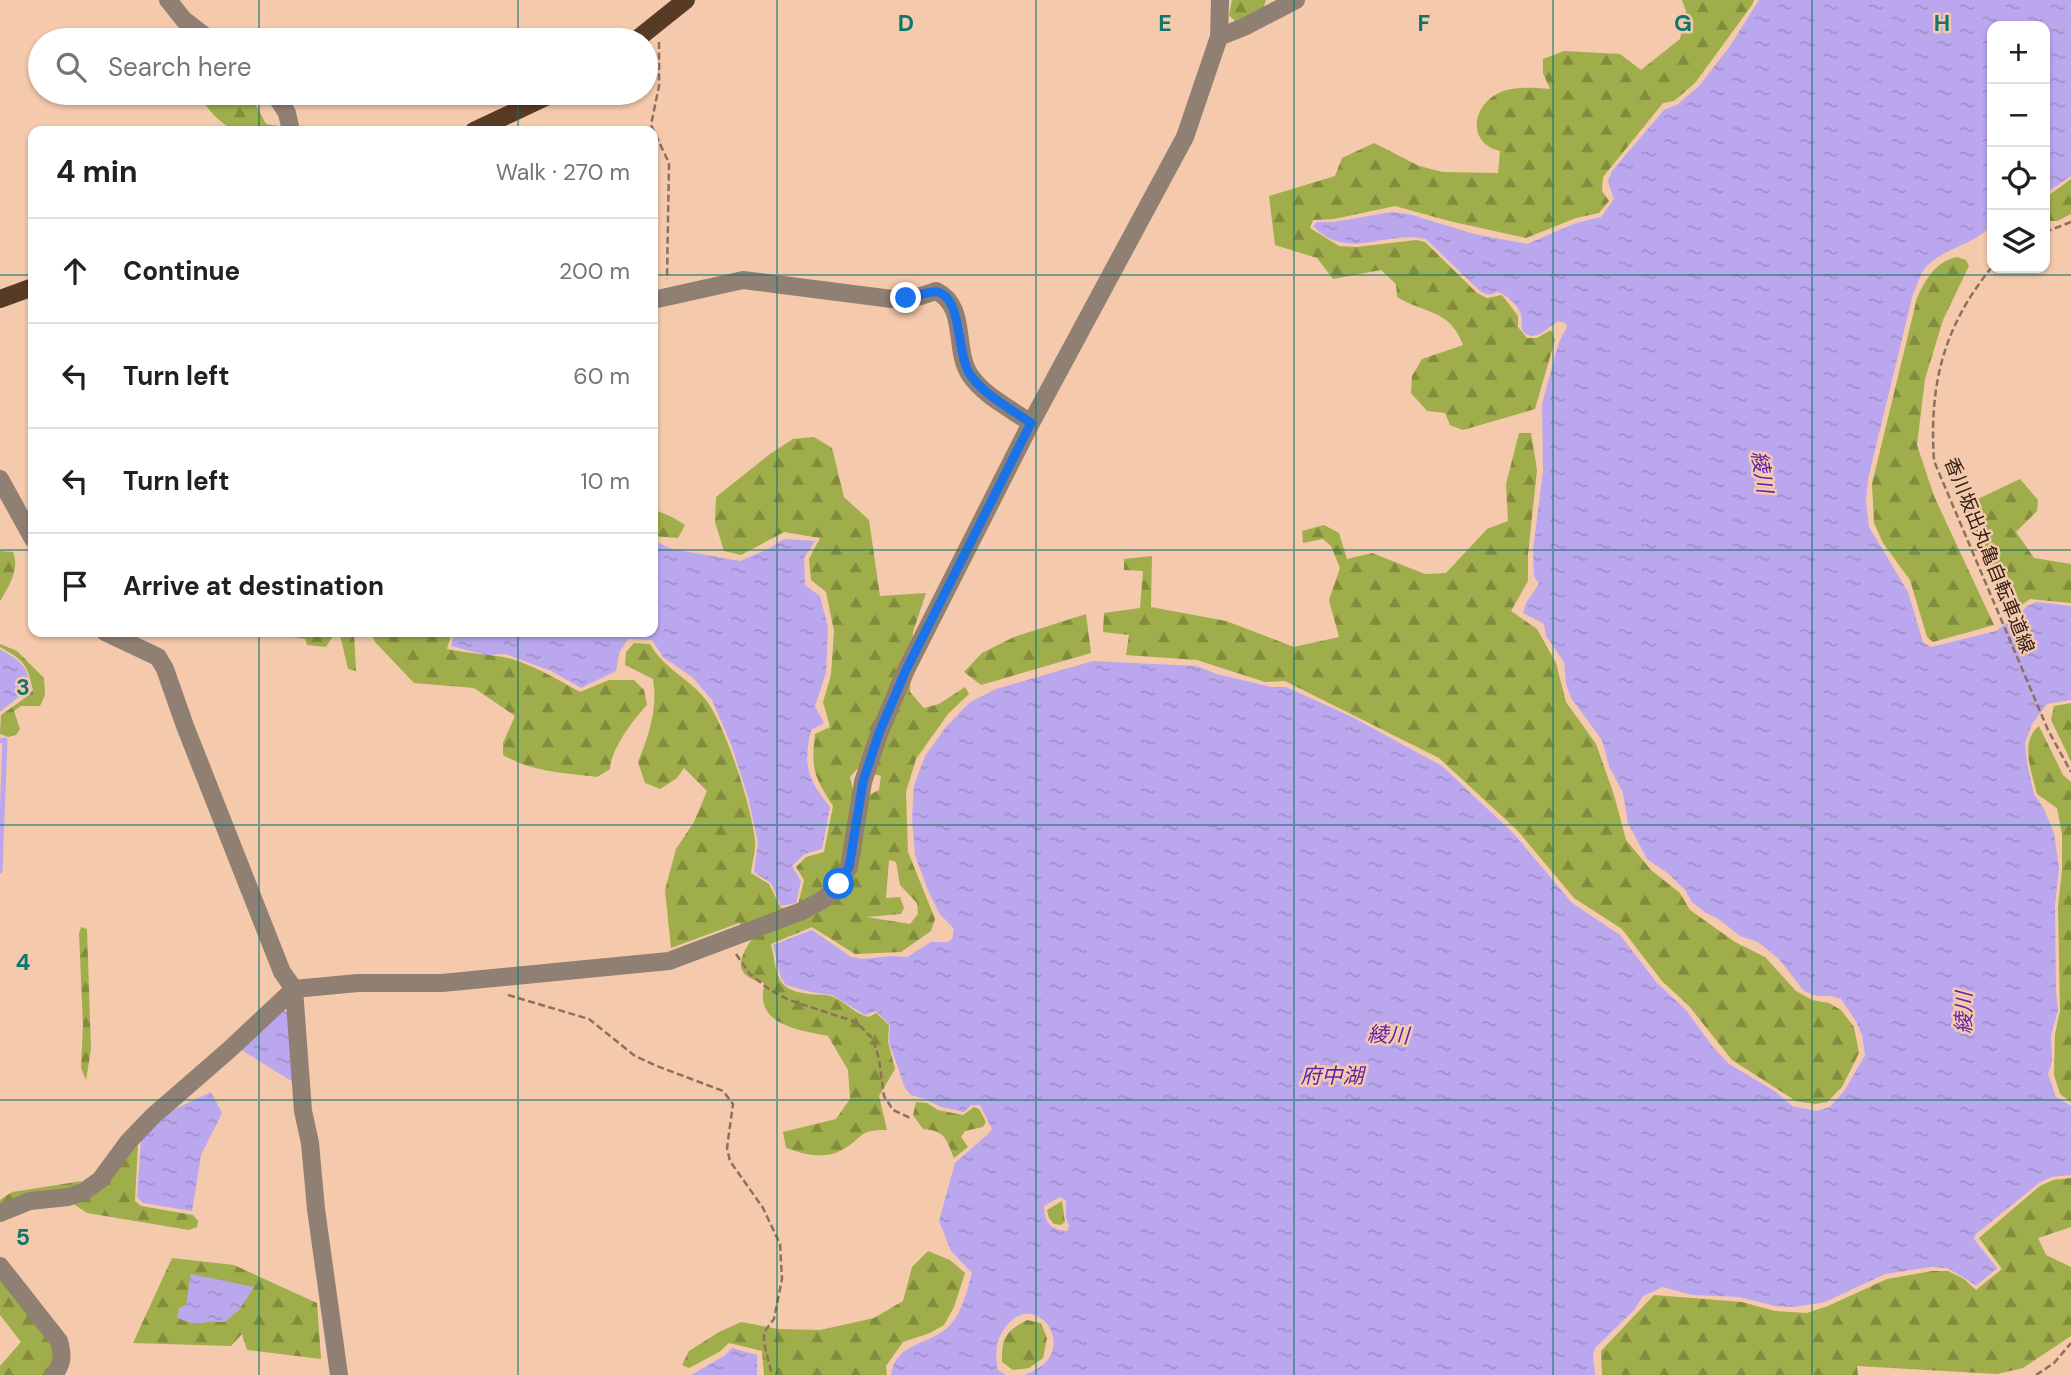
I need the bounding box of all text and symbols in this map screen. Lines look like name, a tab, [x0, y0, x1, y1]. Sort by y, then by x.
text: D	[898, 8, 914, 38]
text: E	[1158, 8, 1172, 38]
text: F	[1418, 8, 1431, 38]
text: G	[1674, 8, 1692, 38]
text: H	[1934, 8, 1950, 38]
map controls	[1987, 21, 2050, 273]
button: +	[1987, 21, 2050, 84]
search box	[28, 28, 658, 105]
icon: search	[52, 48, 90, 86]
text: Search here	[108, 50, 251, 84]
button: −	[1987, 84, 2050, 147]
button: locate	[1987, 147, 2050, 210]
text: 4 min	[56, 152, 138, 191]
text: Walk · 270 m	[496, 157, 630, 187]
button: layers	[1987, 210, 2050, 273]
icon: ahead	[56, 252, 94, 290]
text: Continue	[123, 254, 240, 288]
text: 200 m	[559, 256, 630, 286]
route end	[890, 282, 921, 313]
icon: left	[56, 357, 94, 395]
text: Turn left	[123, 359, 230, 393]
text: 60 m	[573, 361, 630, 391]
water label: 綾川	[1745, 449, 1779, 497]
street label: 香川坂出丸亀自転車道線	[1939, 454, 2040, 657]
icon: left	[56, 462, 94, 500]
text: Turn left	[123, 464, 230, 498]
text: 10 m	[580, 466, 630, 496]
icon: arrive	[56, 567, 94, 605]
text: Arrive at destination	[123, 569, 384, 603]
text: 3	[16, 672, 30, 702]
route start	[823, 868, 854, 899]
text: 4	[16, 947, 31, 977]
water label: 綾川	[1950, 990, 1978, 1034]
water label: 綾川	[1366, 1020, 1412, 1050]
water label: 府中湖	[1301, 1062, 1366, 1090]
text: 5	[16, 1222, 30, 1252]

